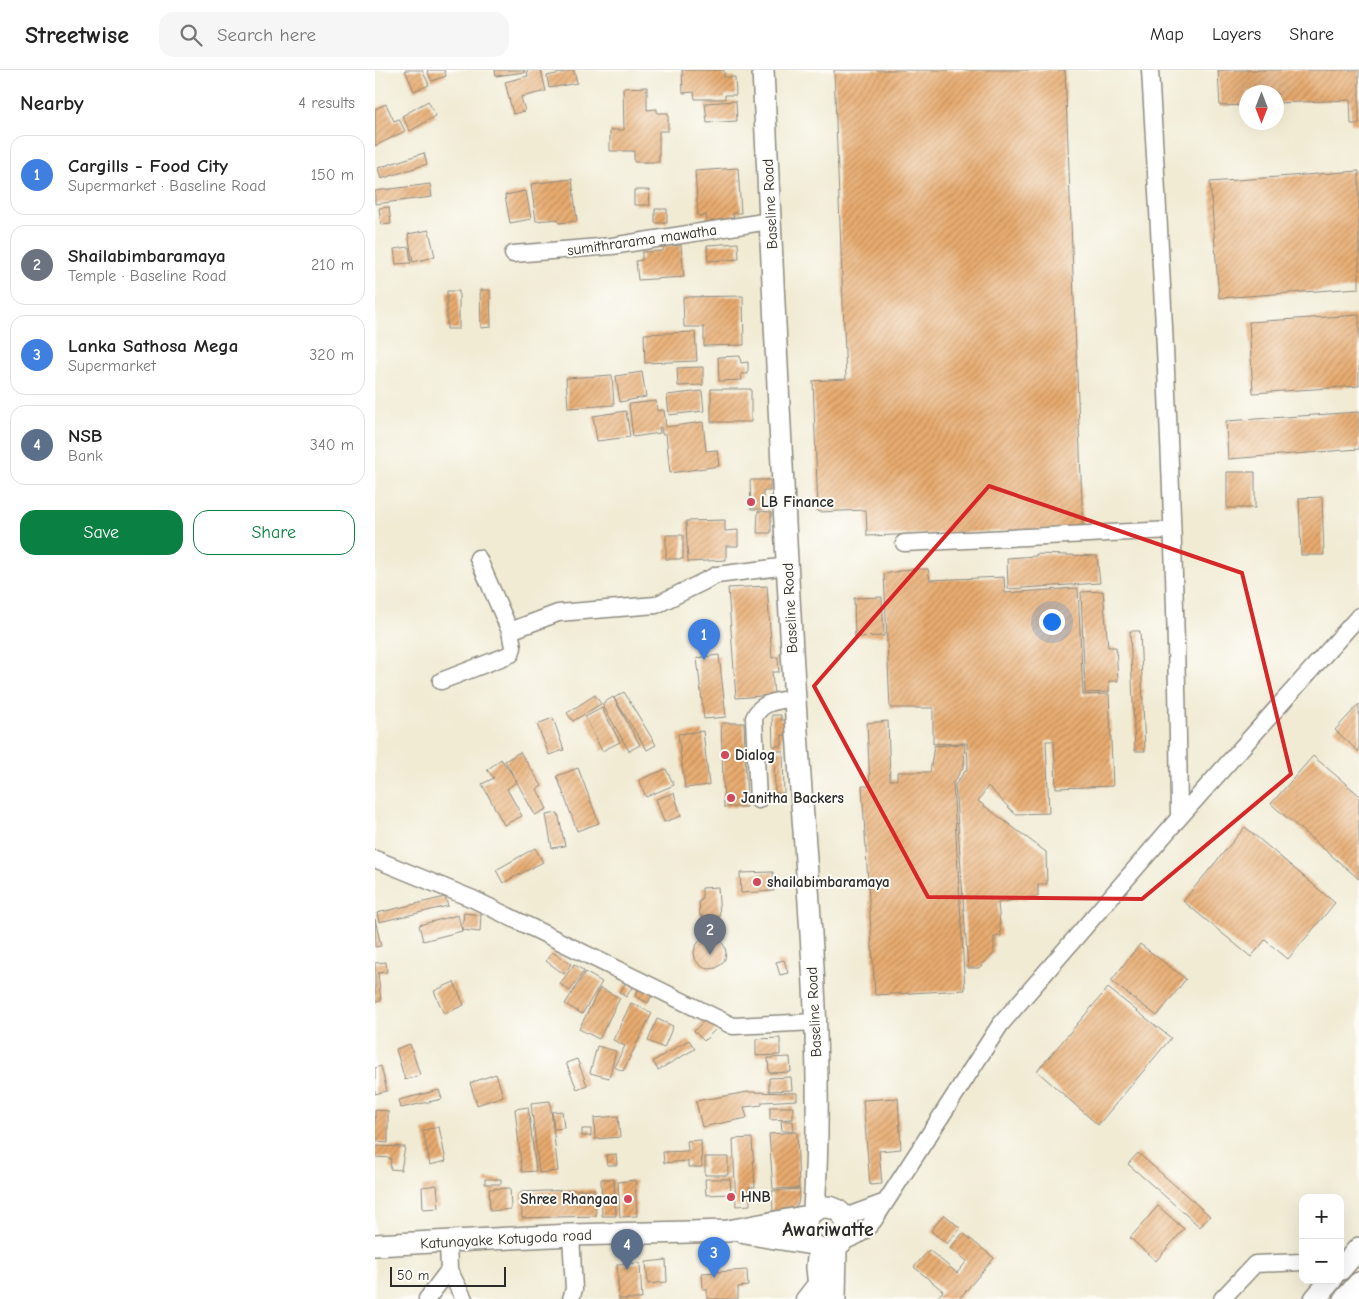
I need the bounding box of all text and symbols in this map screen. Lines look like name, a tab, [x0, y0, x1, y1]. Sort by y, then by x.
search box	[159, 12, 509, 57]
text: Streetwise	[25, 21, 129, 49]
icon: search	[177, 21, 205, 49]
text: Search here	[217, 24, 316, 46]
text: Map	[1150, 24, 1184, 45]
text: Layers	[1212, 24, 1261, 45]
text: Share	[1289, 24, 1334, 45]
north arrow	[1239, 85, 1284, 130]
text: Nearby	[20, 91, 84, 115]
text: 4 results	[298, 94, 355, 112]
text: Cargills - Food City	[68, 155, 228, 177]
street label: Baseline Road	[759, 158, 781, 250]
text: 1	[34, 166, 40, 184]
text: 150 m	[311, 166, 354, 184]
text: Supermarket · Baseline Road	[68, 177, 266, 195]
street label: sumithrarama mawatha	[566, 221, 718, 259]
text: Shailabimbaramaya	[68, 245, 226, 267]
text: 2	[33, 256, 41, 274]
text: 210 m	[311, 256, 354, 274]
text: Temple · Baseline Road	[68, 267, 227, 285]
text: Lanka Sathosa Mega	[68, 335, 238, 357]
text: 3	[33, 346, 41, 364]
text: 320 m	[309, 346, 354, 364]
text: Supermarket	[68, 357, 156, 375]
text: NSB	[68, 425, 102, 447]
text: 4	[33, 436, 41, 454]
text: 340 m	[310, 436, 354, 454]
text: Bank	[68, 447, 103, 465]
place label: LB Finance	[761, 493, 834, 511]
marker: LB Finance	[745, 496, 757, 508]
button: Save	[20, 510, 183, 555]
button: Share	[193, 510, 355, 555]
street label: Baseline Road	[779, 562, 801, 654]
your location	[1039, 609, 1065, 635]
pin: 1	[688, 619, 720, 660]
place label: Dialog	[735, 746, 775, 764]
marker: Dialog	[719, 749, 731, 761]
place label: Janitha Backers	[741, 789, 844, 807]
marker: Janitha Backers	[725, 792, 737, 804]
place label: shailabimbaramaya	[767, 873, 890, 891]
marker: shailabimbaramaya	[751, 876, 763, 888]
pin: 2	[694, 914, 726, 955]
street label: Baseline Road	[803, 966, 825, 1058]
place label: HNB	[741, 1188, 771, 1206]
place label: Shree Rhangaa	[520, 1190, 618, 1208]
marker: HNB	[725, 1191, 737, 1203]
marker: Shree Rhangaa	[622, 1193, 634, 1205]
map controls	[1299, 1194, 1344, 1284]
button: +	[1299, 1194, 1344, 1239]
district label: Awariwatte	[782, 1218, 874, 1241]
street label: Katunayake Kotugoda road	[420, 1226, 592, 1252]
pin: 4	[611, 1229, 643, 1270]
pin: 3	[698, 1237, 730, 1278]
button: −	[1299, 1239, 1344, 1284]
scale bar	[390, 1264, 506, 1287]
text: 50 m	[397, 1267, 429, 1284]

